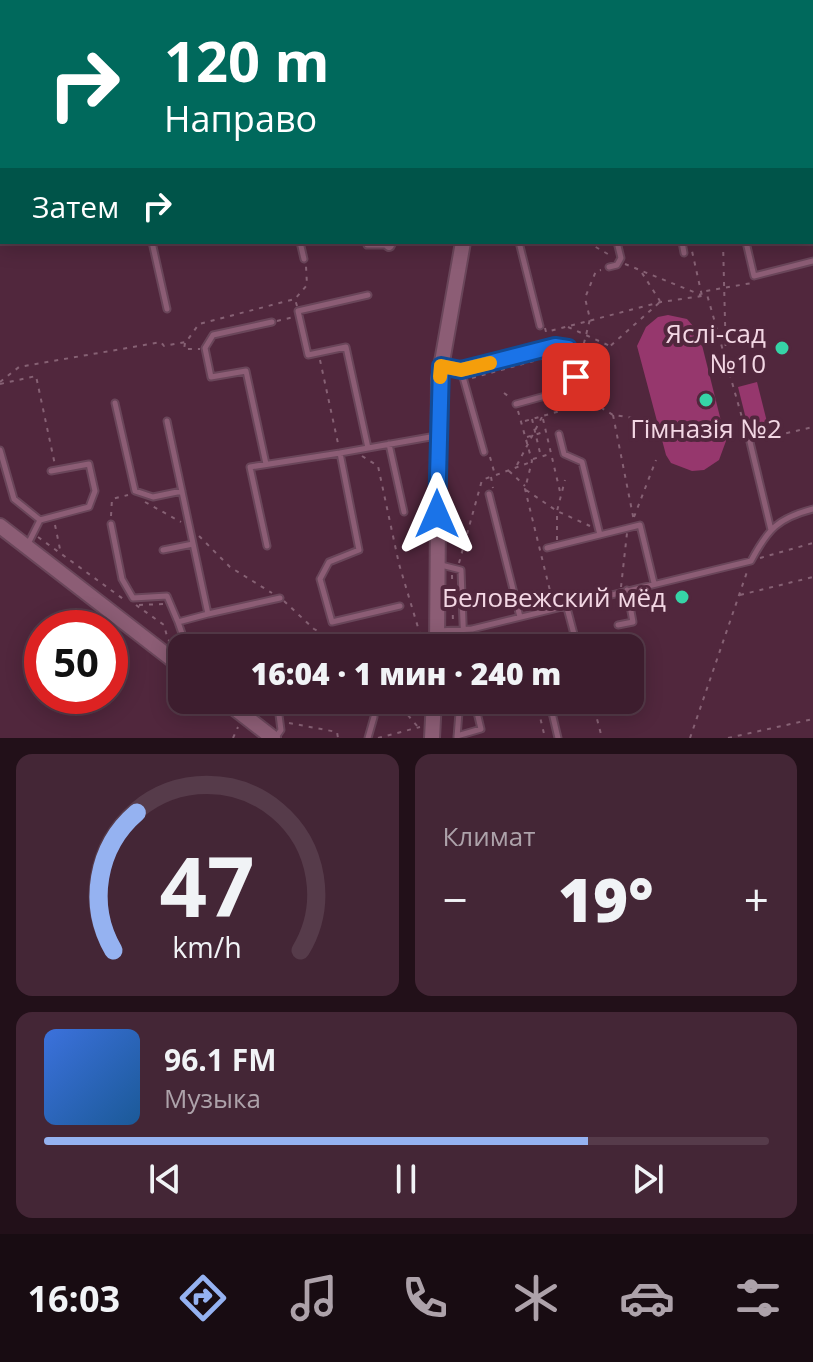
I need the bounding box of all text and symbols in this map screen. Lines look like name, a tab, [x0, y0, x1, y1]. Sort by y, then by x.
text: 120 m	[164, 22, 330, 98]
icon: right	[32, 32, 136, 136]
text: Направо	[164, 94, 317, 143]
icon: right	[135, 184, 179, 228]
text: Затем	[32, 186, 119, 227]
place label: Яслі-сад №10	[665, 315, 766, 381]
marker: Яслі-сад №10	[773, 339, 791, 357]
pin	[542, 343, 610, 411]
icon: arrive	[554, 355, 598, 399]
marker: Гімназія №2	[697, 391, 715, 409]
place label: Гімназія №2	[630, 410, 782, 446]
position arrow	[395, 472, 479, 556]
place label: Беловежский мёд	[442, 579, 666, 615]
marker: Беловежский мёд	[673, 588, 691, 606]
speed limit sign: 50	[24, 610, 128, 714]
text: 16:04 · 1 мин · 240 m	[251, 653, 561, 694]
text: Климат	[443, 818, 536, 854]
text: 47	[160, 828, 255, 941]
text: 19°	[558, 858, 654, 940]
text: −	[443, 869, 468, 929]
text: +	[744, 869, 769, 929]
text: km/h	[173, 927, 242, 966]
text: 96.1 FM	[164, 1039, 277, 1080]
text: Музыка	[164, 1080, 261, 1116]
icon: previous	[143, 1157, 187, 1201]
icon: pause	[384, 1157, 428, 1201]
icon: next	[626, 1157, 670, 1201]
icon: directions	[175, 1270, 231, 1326]
icon: music	[286, 1270, 342, 1326]
icon: phone	[397, 1270, 453, 1326]
icon: climate	[508, 1270, 564, 1326]
icon: car	[619, 1270, 675, 1326]
icon: filters	[730, 1270, 786, 1326]
text: 16:03	[27, 1274, 120, 1323]

